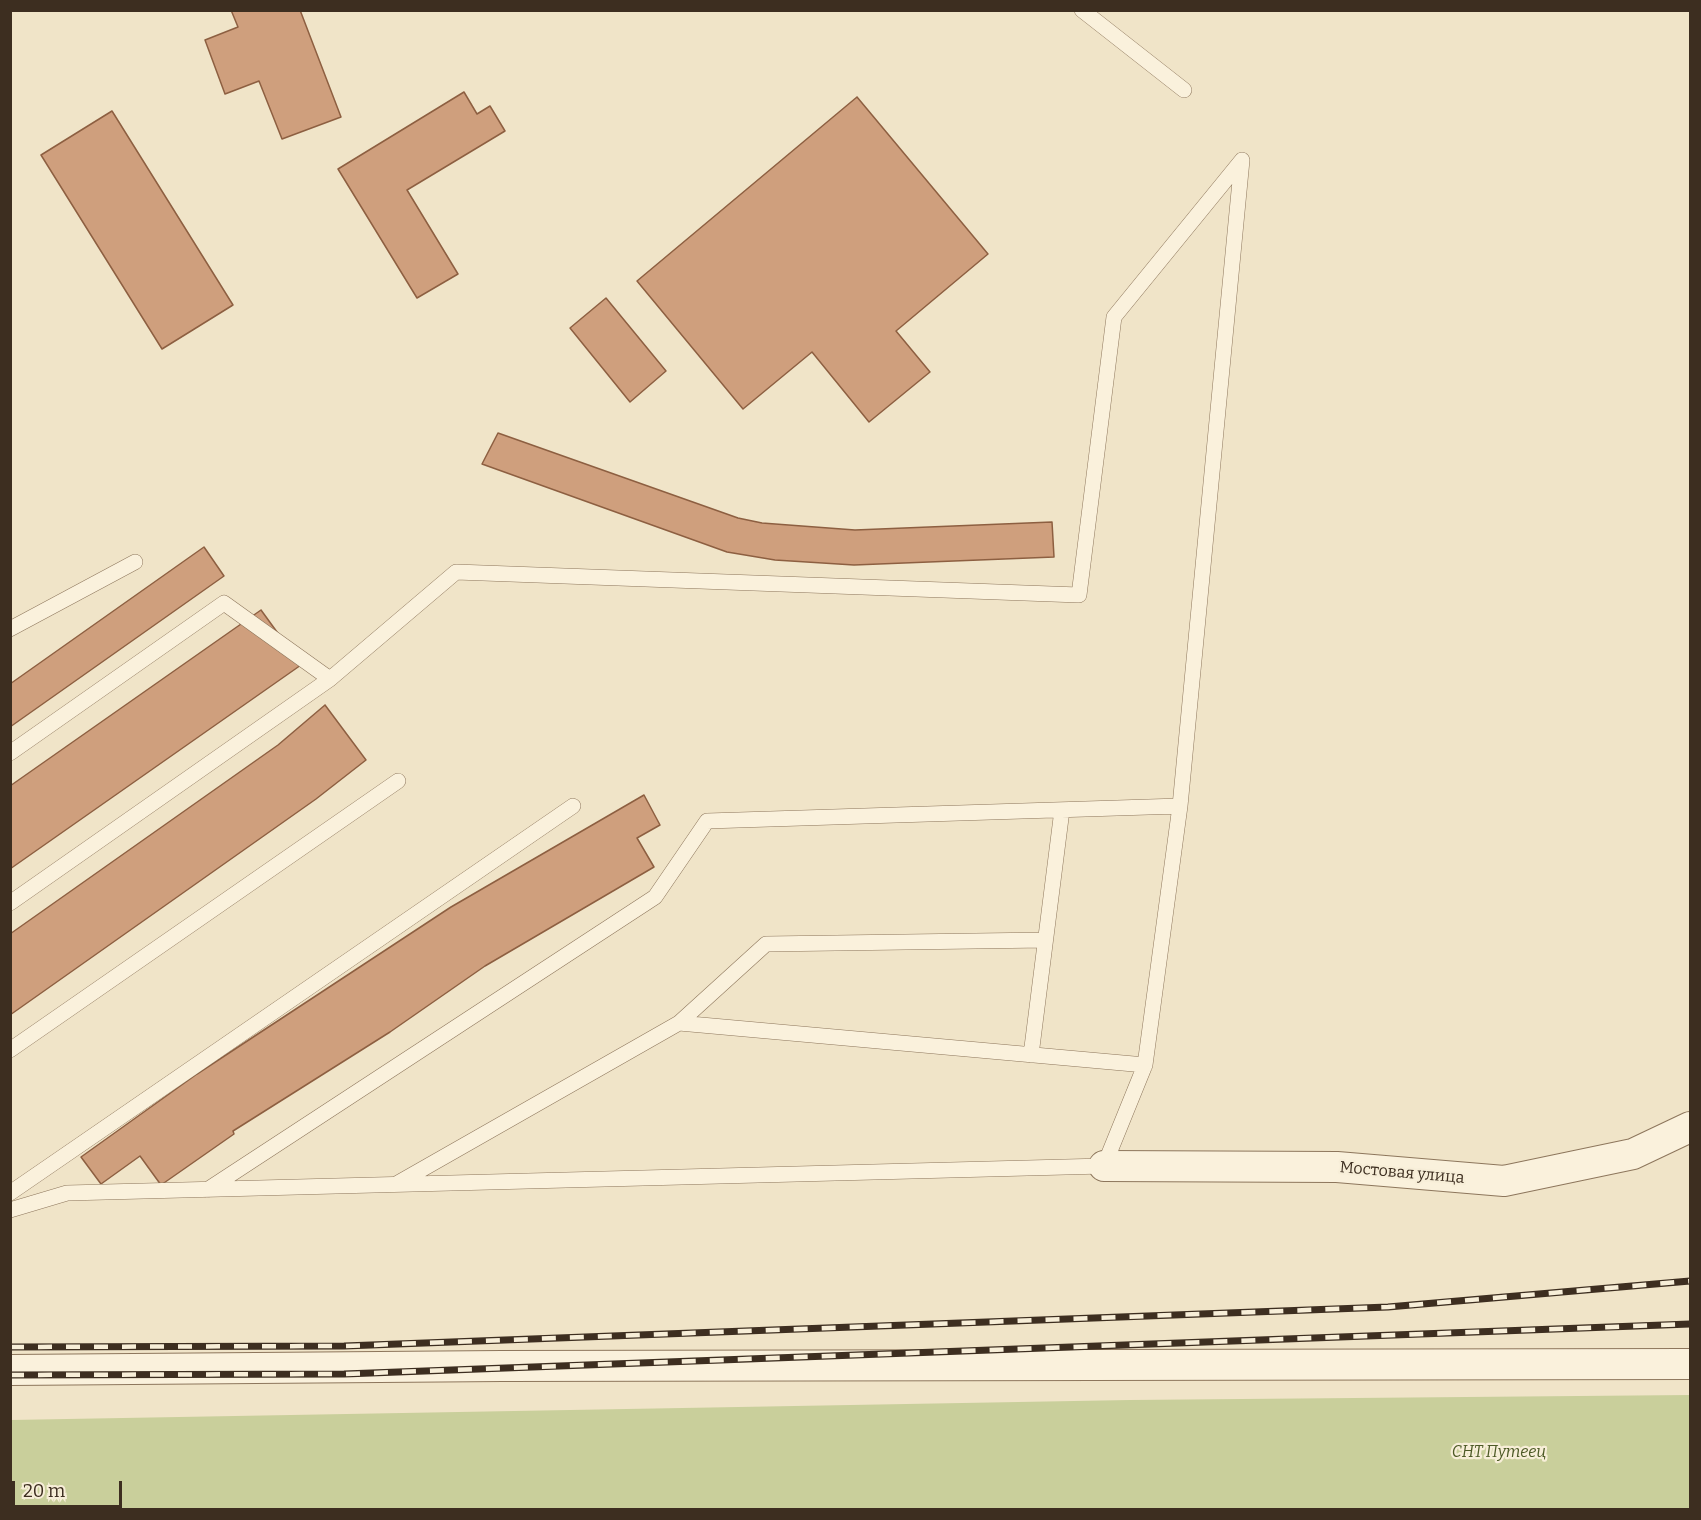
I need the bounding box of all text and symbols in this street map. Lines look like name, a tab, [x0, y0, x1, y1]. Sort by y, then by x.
street label: Мостовая улица	[1339, 1158, 1465, 1188]
park label: СНТ Путеец	[1452, 1443, 1546, 1463]
scale bar	[15, 1469, 124, 1507]
text: 20 m	[23, 1480, 65, 1502]

